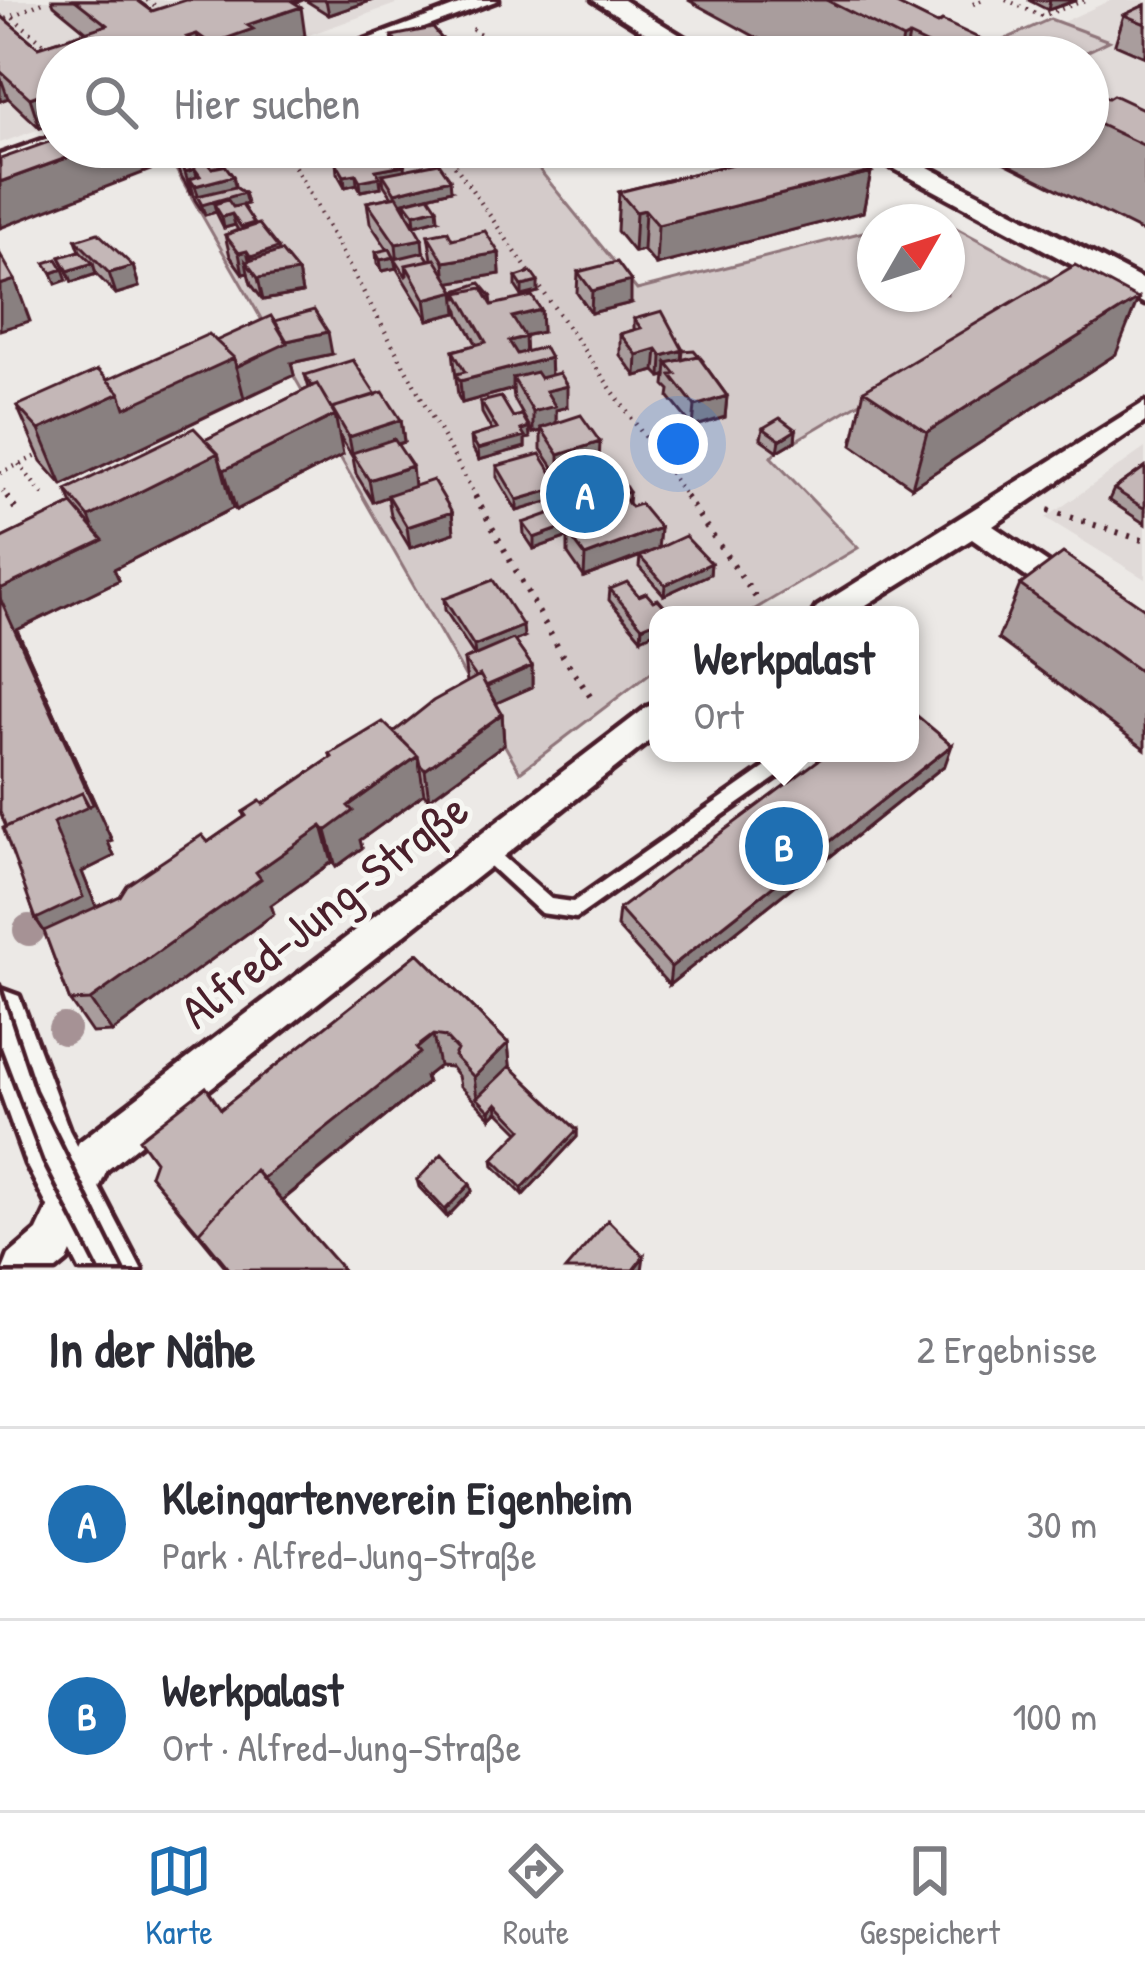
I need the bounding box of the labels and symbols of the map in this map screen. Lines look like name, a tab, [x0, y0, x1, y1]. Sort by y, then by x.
north arrow	[857, 204, 965, 312]
your location	[648, 414, 708, 474]
pin: A	[546, 449, 624, 539]
street label: Alfred-Jung-Straße	[166, 777, 481, 1043]
pin: B	[745, 801, 823, 891]

